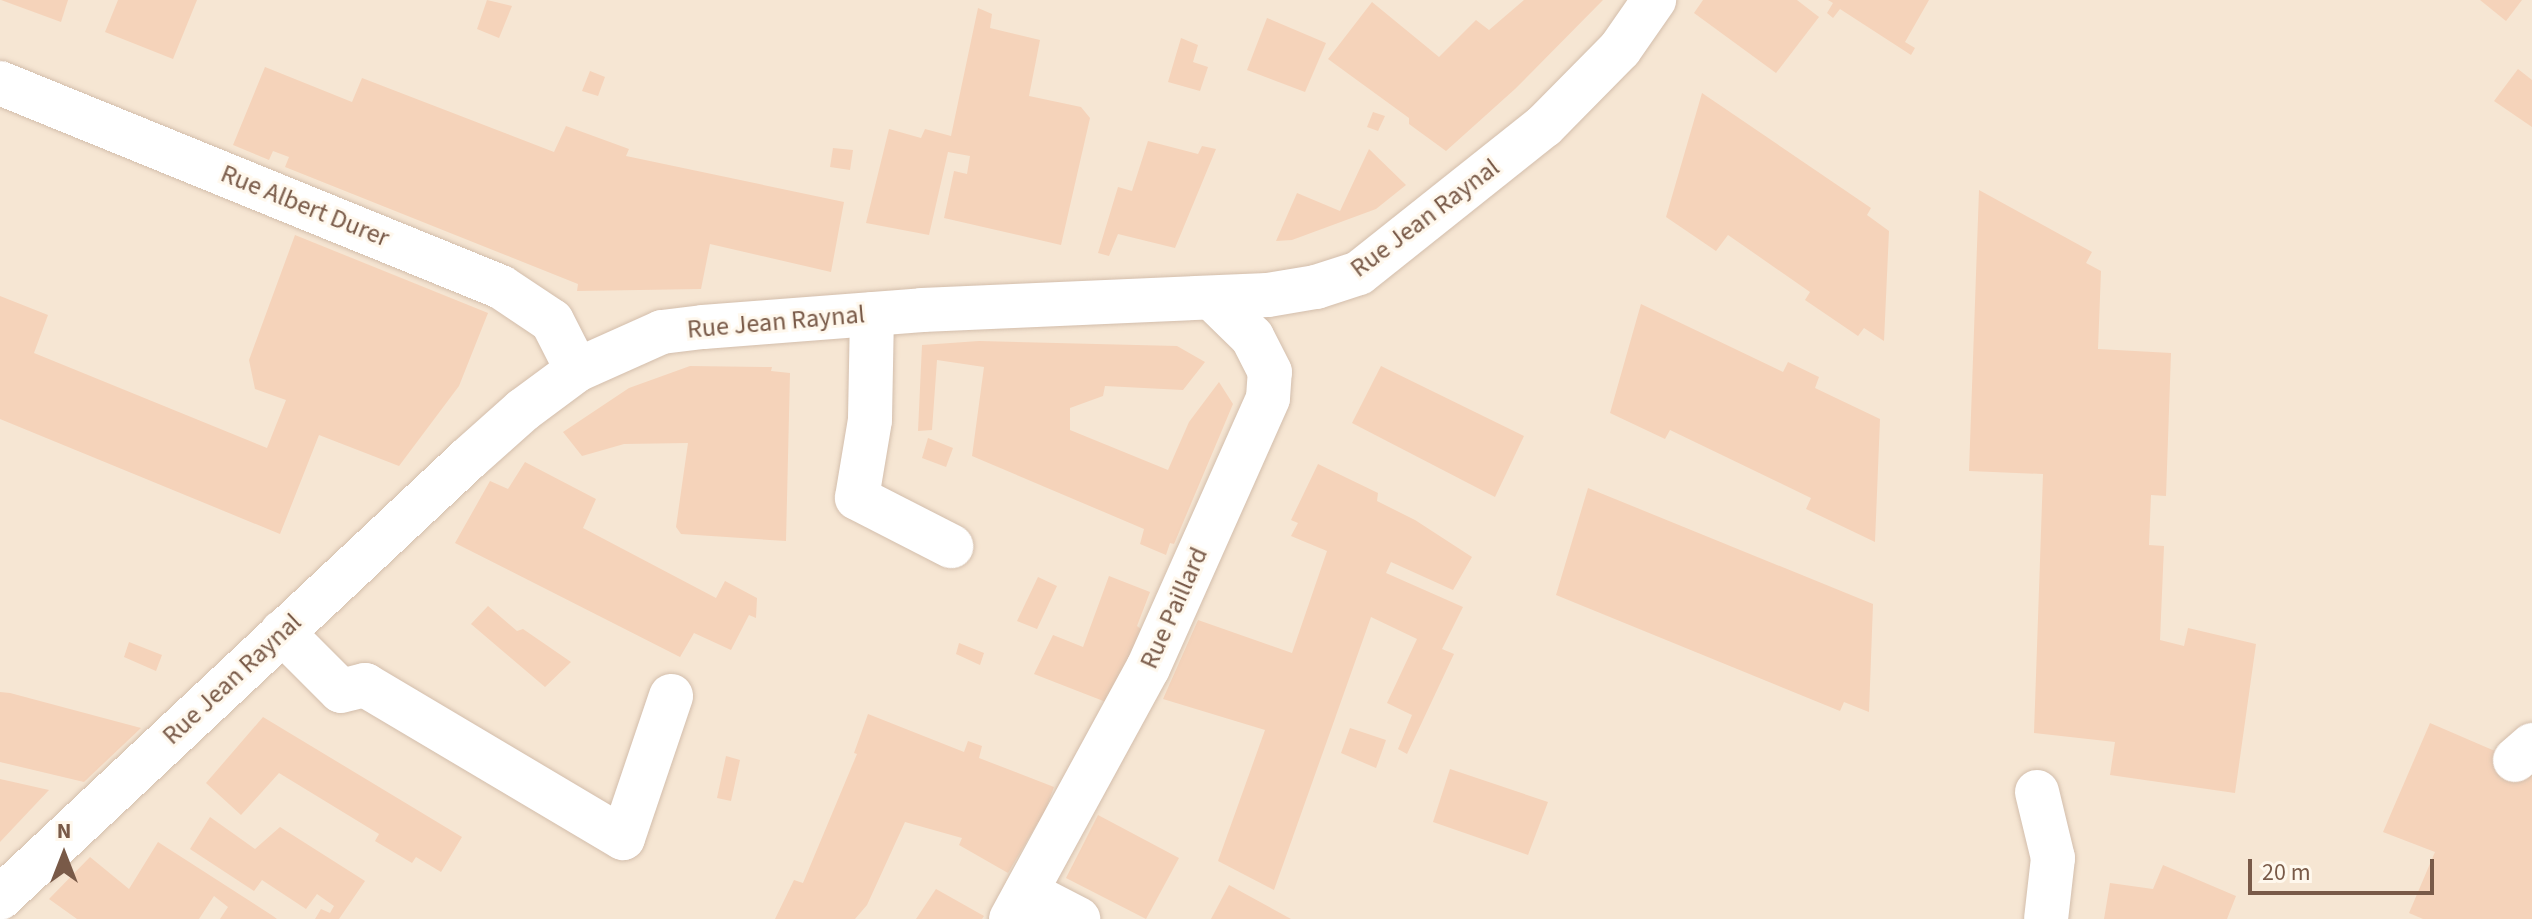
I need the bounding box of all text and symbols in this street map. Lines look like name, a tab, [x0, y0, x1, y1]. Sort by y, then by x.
street label: Rue Jean Raynal	[1344, 152, 1506, 284]
street label: Rue Albert Durer	[216, 158, 394, 254]
street label: Rue Jean Raynal	[686, 299, 866, 345]
street label: Rue Paillard	[1133, 542, 1215, 674]
street label: Rue Jean Raynal	[156, 607, 308, 751]
north arrow	[24, 815, 104, 895]
text: N	[57, 815, 71, 847]
scale bar	[2252, 843, 2438, 893]
text: 20 m	[2262, 855, 2311, 890]

